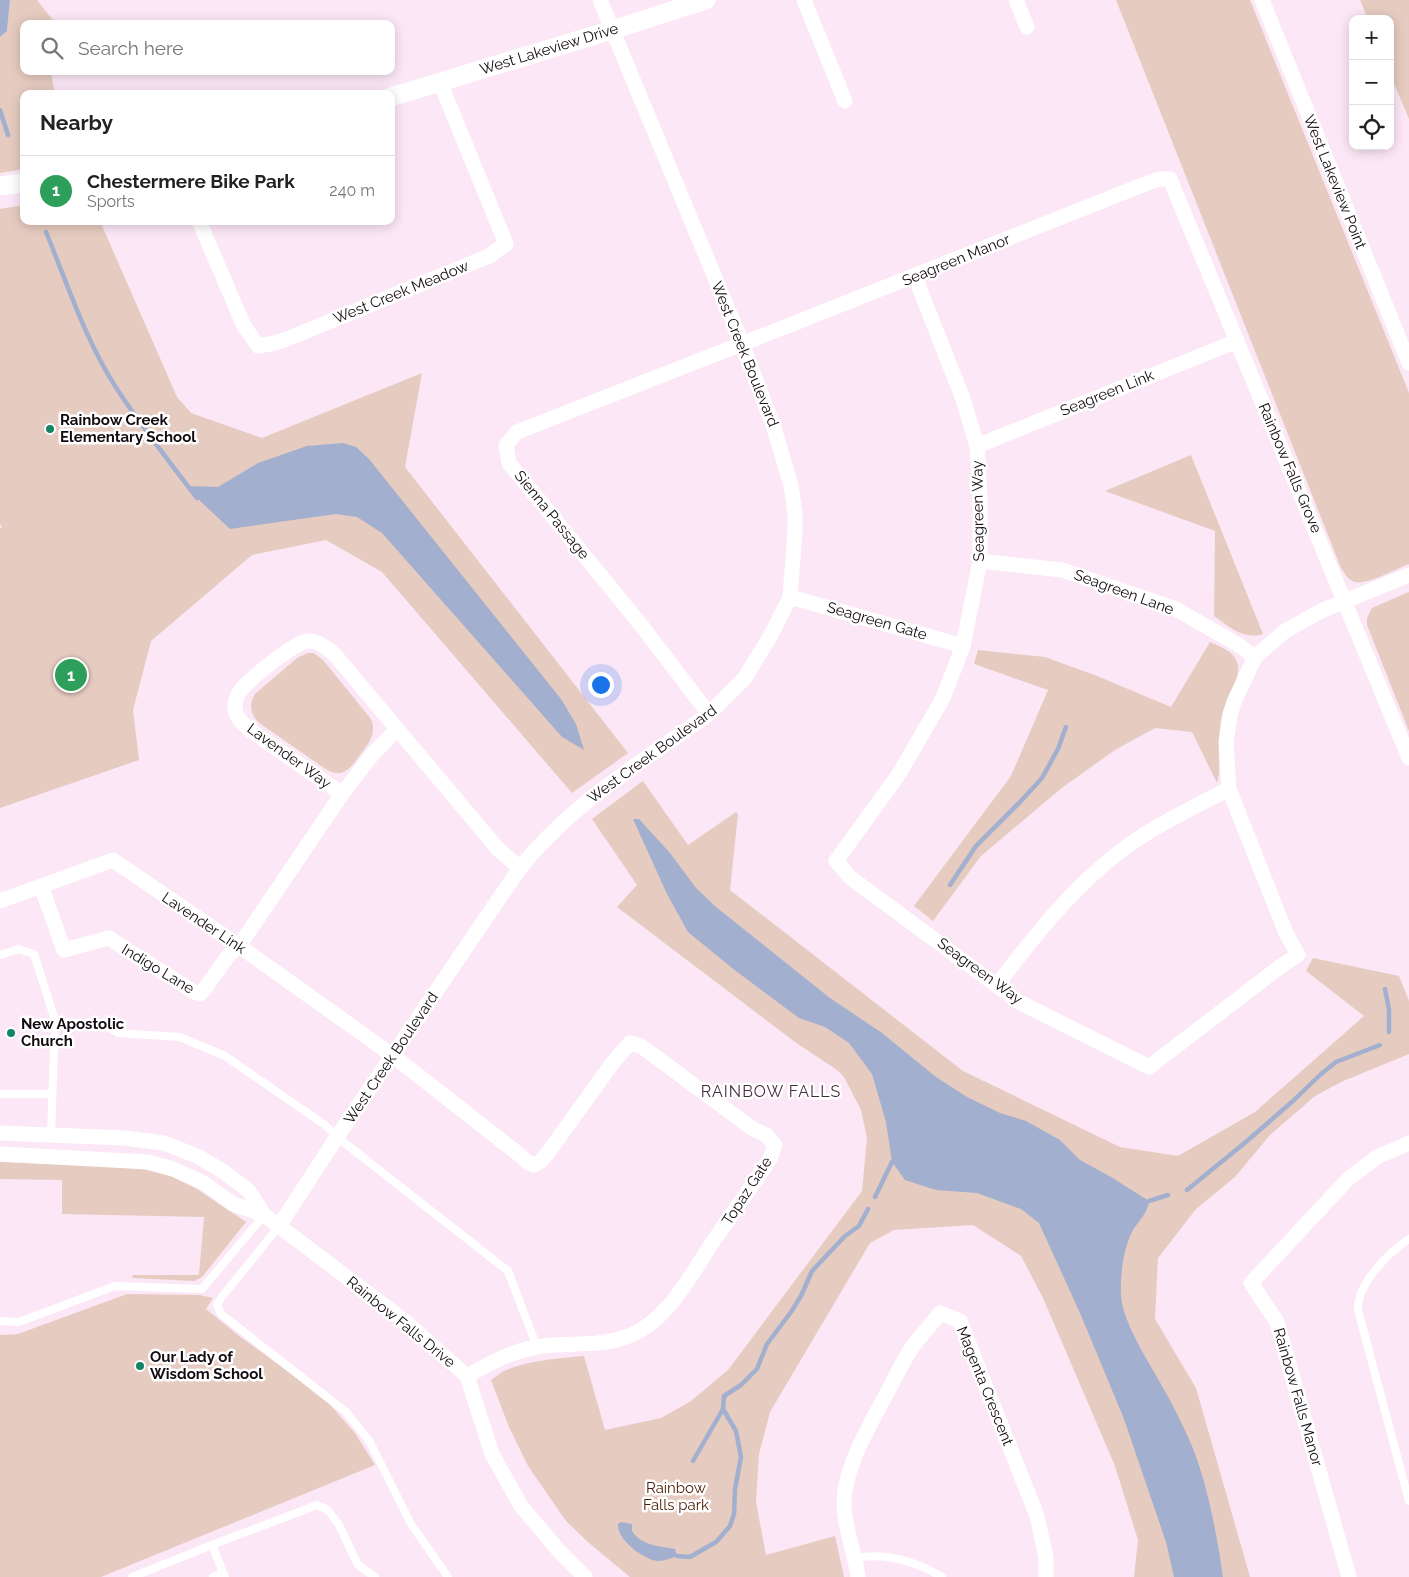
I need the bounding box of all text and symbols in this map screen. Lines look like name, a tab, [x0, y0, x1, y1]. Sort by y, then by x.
map controls	[1349, 15, 1394, 150]
button: +	[1349, 15, 1394, 60]
street label: West Lakeview Drive	[478, 19, 621, 79]
search box	[20, 20, 395, 75]
icon: search	[38, 34, 66, 62]
text: Search here	[78, 37, 184, 59]
button: −	[1349, 60, 1394, 105]
button: locate	[1349, 105, 1394, 150]
text: Nearby	[40, 110, 113, 135]
street label: West Lakeview Point	[1300, 112, 1370, 252]
text: Chestermere Bike Park	[87, 170, 295, 192]
text: 1	[52, 181, 60, 200]
text: 240 m	[329, 181, 375, 200]
text: Sports	[87, 192, 135, 211]
street label: Seagreen Manor	[899, 230, 1013, 290]
street label: West Creek Meadow	[331, 257, 471, 327]
street label: West Creek Boulevard	[708, 279, 782, 429]
street label: Seagreen Link	[1058, 366, 1156, 420]
street label: Rainbow Falls Grove	[1254, 400, 1326, 536]
place label: Rainbow Creek Elementary School	[60, 411, 196, 446]
marker: Rainbow Creek Elementary School	[44, 423, 56, 435]
street label: Seagreen Way	[968, 460, 988, 562]
street label: Sienna Passage	[511, 467, 593, 563]
street label: Seagreen Lane	[1072, 566, 1177, 618]
street label: Seagreen Gate	[825, 598, 929, 644]
pin: 1	[55, 656, 87, 694]
your location	[588, 672, 614, 698]
street label: West Creek Boulevard	[584, 701, 720, 807]
street label: Lavender Way	[244, 720, 334, 792]
street label: Lavender Link	[159, 888, 250, 958]
street label: Seagreen Way	[934, 934, 1026, 1008]
street label: Indigo Lane	[118, 940, 198, 998]
street label: West Creek Boulevard	[340, 989, 442, 1127]
place label: New Apostolic Church	[21, 1015, 125, 1050]
marker: New Apostolic Church	[5, 1027, 17, 1039]
district label: RAINBOW FALLS	[701, 1082, 841, 1101]
street label: Topaz Gate	[718, 1153, 776, 1228]
street label: Rainbow Falls Drive	[343, 1273, 459, 1371]
street label: Magenta Crescent	[953, 1324, 1017, 1448]
street label: Rainbow Falls Manor	[1270, 1326, 1327, 1469]
place label: Our Lady of Wisdom School	[150, 1348, 263, 1383]
marker: Our Lady of Wisdom School	[134, 1360, 146, 1372]
park label: Rainbow Falls park	[643, 1479, 709, 1514]

